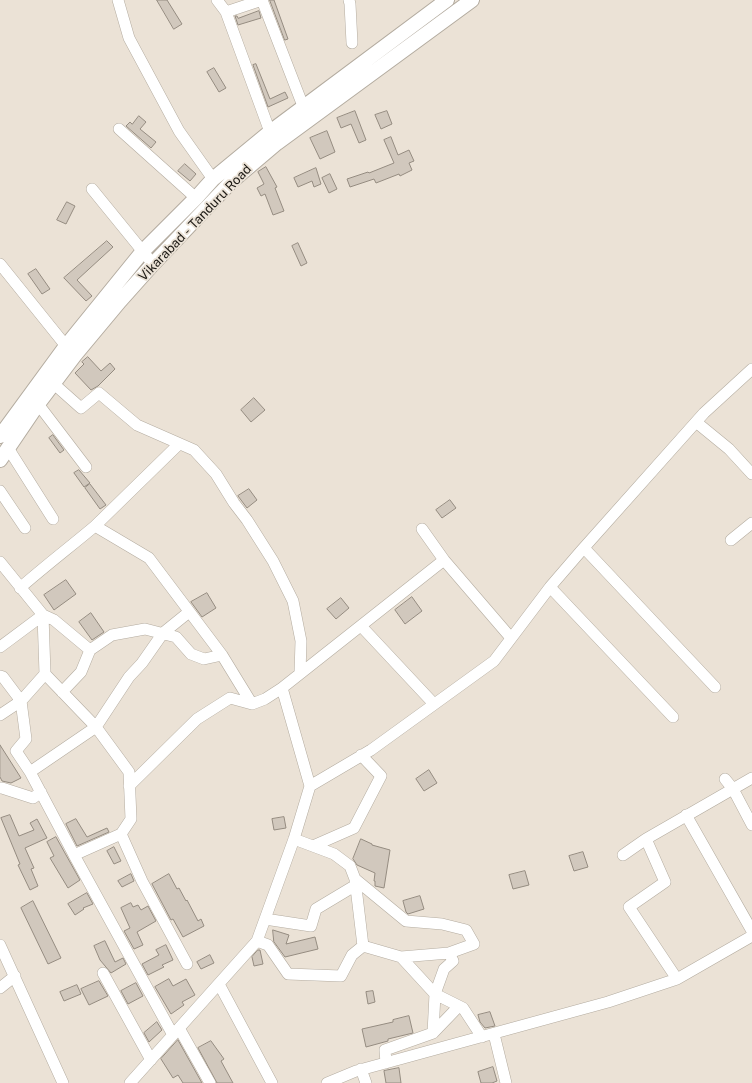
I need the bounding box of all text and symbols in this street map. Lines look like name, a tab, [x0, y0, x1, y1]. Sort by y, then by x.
street label: Vikarabad - Tanduru Road	[135, 162, 255, 284]

